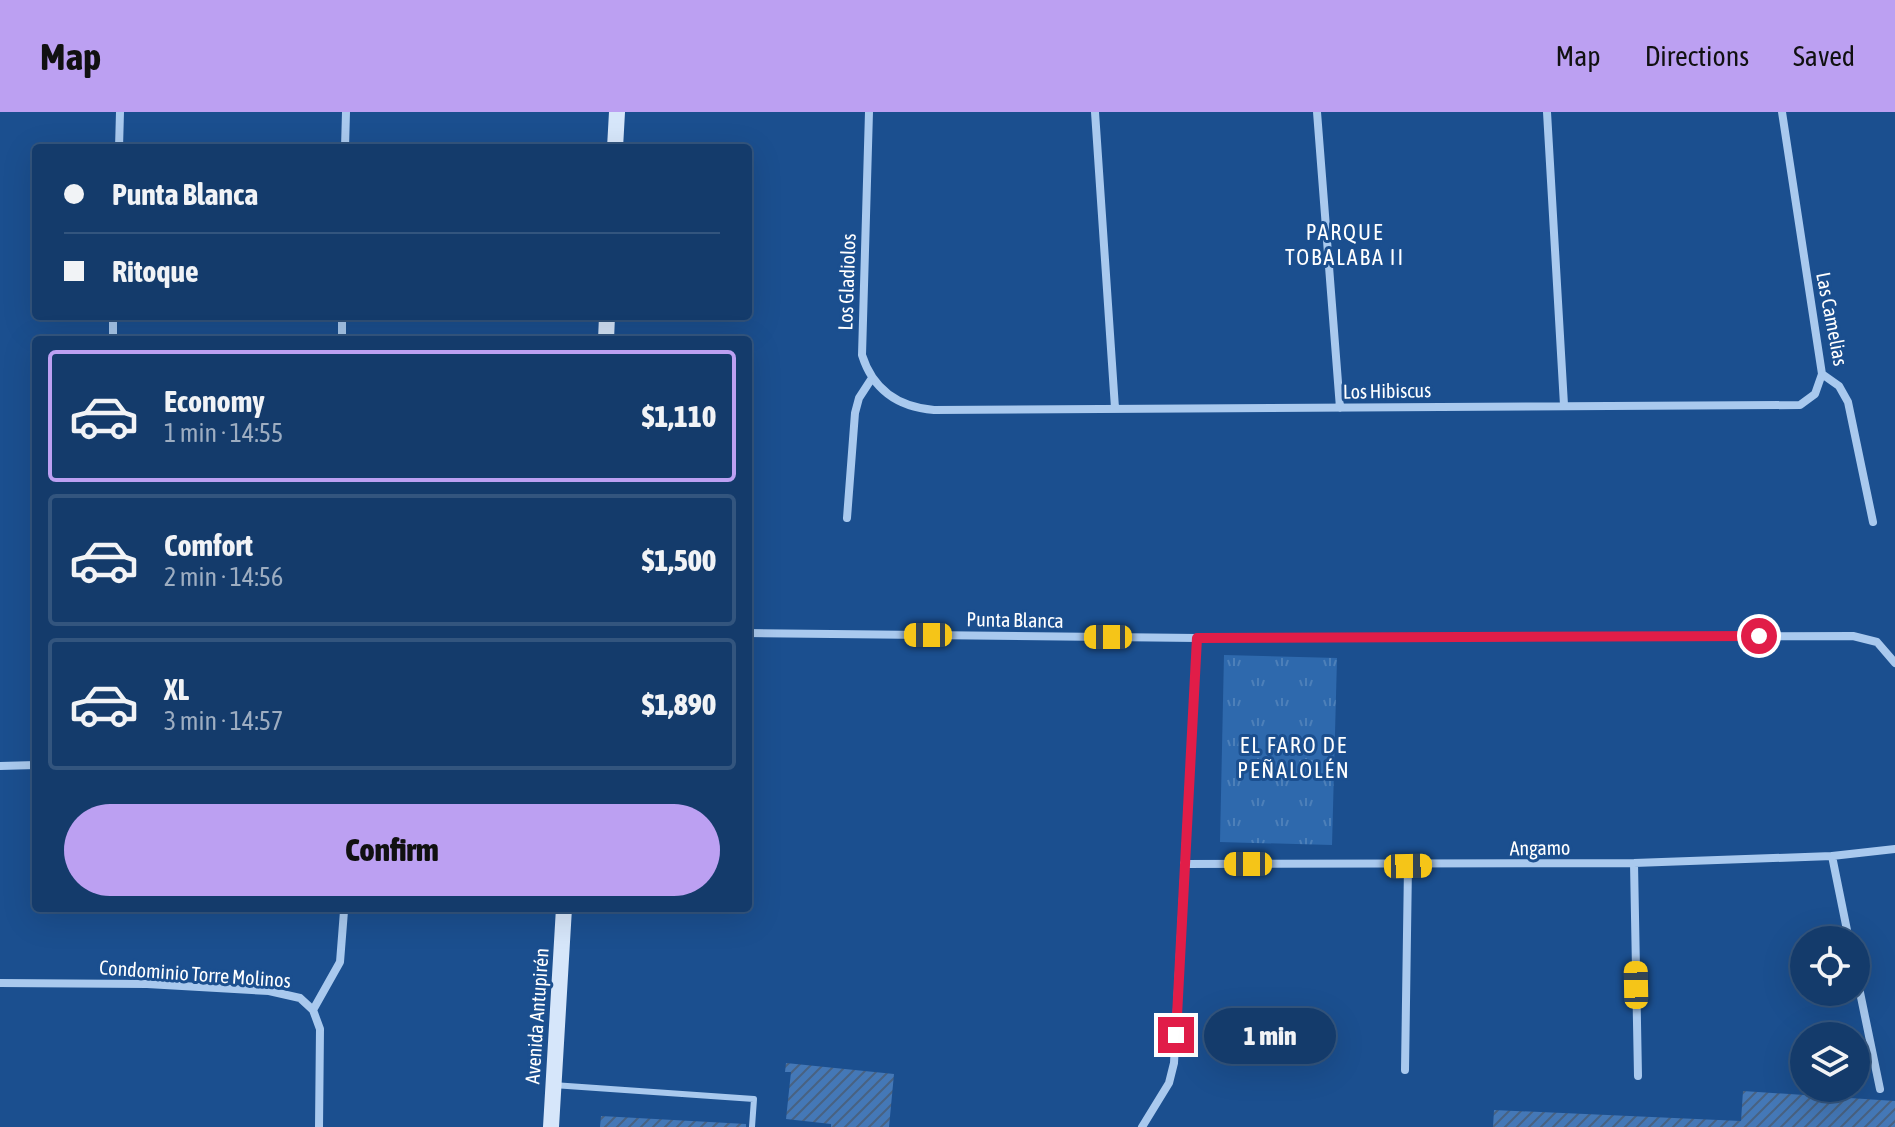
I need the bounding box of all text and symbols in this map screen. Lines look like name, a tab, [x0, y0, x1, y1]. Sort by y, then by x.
text: Map	[40, 35, 101, 78]
text: Map	[1556, 40, 1601, 72]
text: Directions	[1645, 40, 1749, 72]
text: Saved	[1793, 40, 1855, 72]
text: Punta Blanca	[112, 177, 258, 211]
district label: PARQUE TOBALABA II	[1285, 219, 1405, 270]
street label: Los Gladiolos	[833, 233, 860, 331]
text: Ritoque	[112, 254, 199, 288]
street label: Las Camelias	[1812, 270, 1853, 368]
street label: Los Hibiscus	[1343, 378, 1431, 403]
icon: car	[68, 380, 140, 452]
text: Economy	[164, 384, 265, 418]
text: $1,110	[642, 399, 716, 433]
text: 1 min · 14:55	[164, 418, 283, 448]
icon: car	[68, 524, 140, 596]
text: Comfort	[164, 528, 253, 562]
text: $1,500	[642, 543, 716, 577]
text: 2 min · 14:56	[164, 562, 283, 592]
street label: Punta Blanca	[966, 607, 1064, 632]
route start	[1741, 618, 1777, 654]
car	[904, 623, 952, 647]
car	[1084, 625, 1132, 649]
icon: car	[68, 668, 140, 740]
text: XL	[164, 672, 189, 706]
text: $1,890	[642, 687, 716, 721]
text: 3 min · 14:57	[164, 706, 283, 736]
district label: EL FARO DE PEÑALOLÉN	[1237, 732, 1351, 783]
button: Confirm	[64, 804, 720, 896]
street label: Angamo	[1509, 835, 1571, 860]
car	[1224, 852, 1272, 876]
car	[1384, 854, 1432, 878]
map controls	[1790, 926, 1870, 1102]
button: locate	[1790, 926, 1870, 1006]
street label: Avenida Antupirén	[520, 947, 553, 1085]
street label: Condominio Torre Molinos	[99, 955, 292, 992]
car	[1624, 961, 1648, 1009]
callout: 1 min	[1204, 1007, 1336, 1063]
route end	[1158, 1017, 1194, 1053]
text: 1 min	[1243, 1021, 1297, 1051]
button: layers	[1790, 1022, 1870, 1102]

